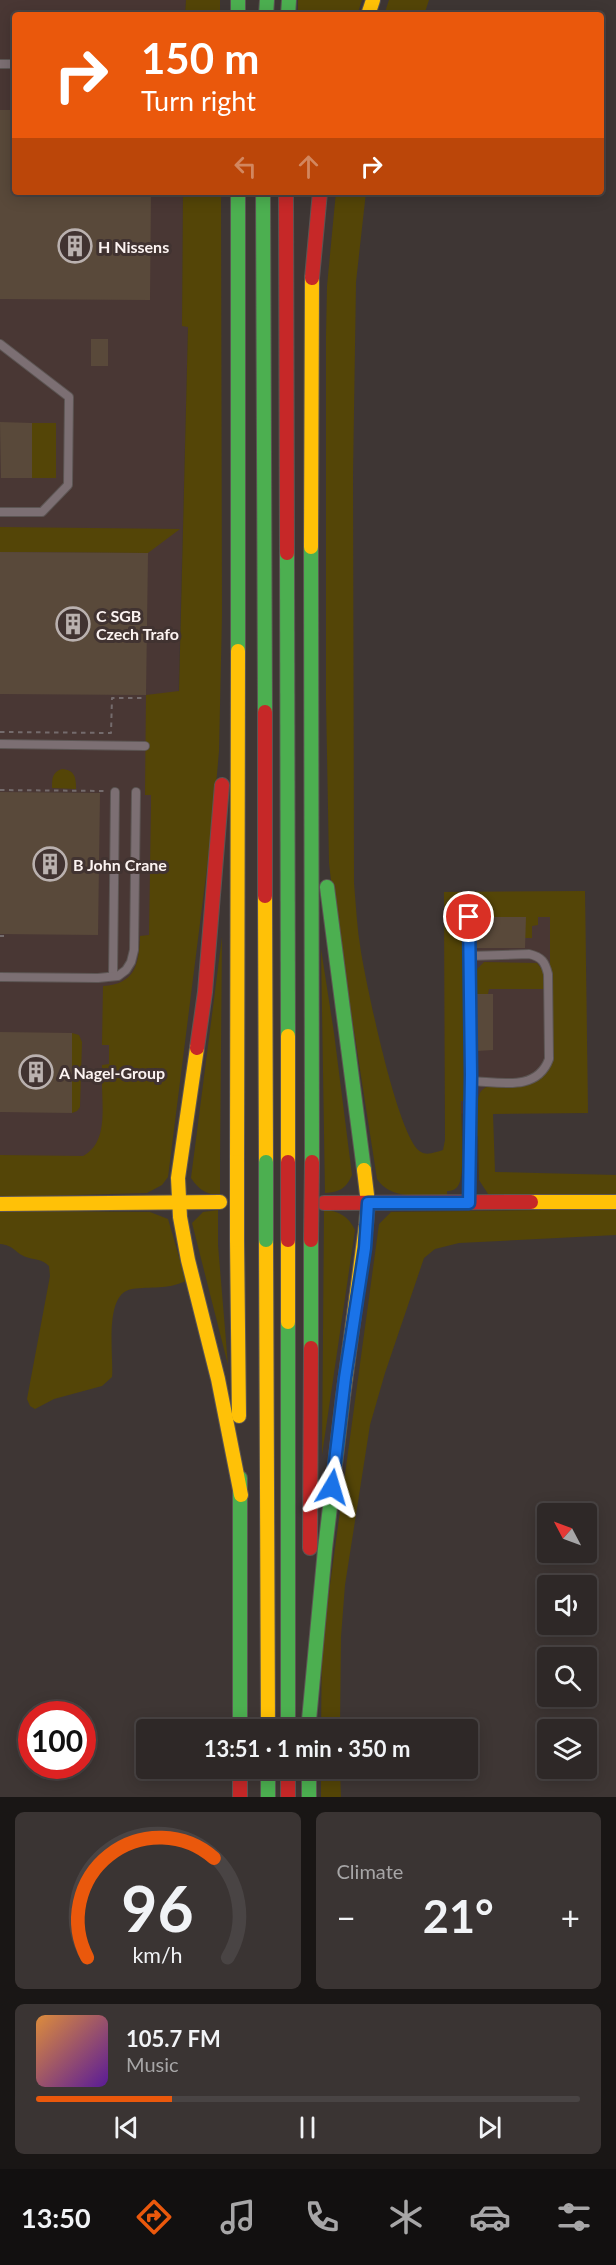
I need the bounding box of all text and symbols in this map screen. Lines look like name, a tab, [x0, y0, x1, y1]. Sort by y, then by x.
text: 150 m	[141, 33, 259, 83]
icon: right	[42, 36, 120, 114]
text: Turn right	[141, 84, 256, 117]
icon: left	[229, 150, 262, 183]
icon: ahead	[292, 150, 325, 183]
icon: right	[355, 150, 388, 183]
building icon: H Nissens	[57, 228, 93, 264]
place label: H Nissens	[98, 237, 169, 256]
building icon: C SGB Czech Trafo	[55, 606, 91, 642]
place label: C SGB Czech Trafo	[96, 606, 179, 643]
building icon: B John Crane	[32, 846, 68, 882]
place label: B John Crane	[73, 855, 167, 874]
pin	[443, 891, 494, 942]
icon: arrive	[452, 900, 485, 933]
building icon: A Nagel-Group	[18, 1054, 54, 1090]
place label: A Nagel-Group	[58, 1063, 165, 1082]
position arrow	[300, 1455, 364, 1519]
north arrow	[537, 1503, 597, 1563]
map controls	[537, 1503, 597, 1779]
button: sound	[537, 1575, 597, 1635]
button: search	[537, 1647, 597, 1707]
speed limit sign: 100	[18, 1701, 96, 1779]
button: layers	[537, 1719, 597, 1779]
text: 13:51 · 1 min · 350 m	[204, 1735, 410, 1762]
text: Climate	[337, 1859, 403, 1883]
text: 96	[122, 1870, 194, 1945]
text: 21°	[423, 1889, 494, 1943]
text: −	[337, 1897, 356, 1937]
text: +	[561, 1897, 580, 1937]
text: km/h	[133, 1942, 183, 1968]
text: 105.7 FM	[126, 2025, 221, 2052]
text: Music	[126, 2052, 179, 2076]
icon: previous	[110, 2111, 143, 2144]
icon: pause	[291, 2111, 324, 2144]
icon: next	[473, 2111, 506, 2144]
icon: directions	[133, 2196, 175, 2238]
icon: music	[217, 2196, 259, 2238]
icon: phone	[301, 2196, 343, 2238]
icon: climate	[385, 2196, 427, 2238]
icon: car	[469, 2196, 511, 2238]
icon: filters	[553, 2196, 595, 2238]
text: 13:50	[21, 2201, 91, 2234]

